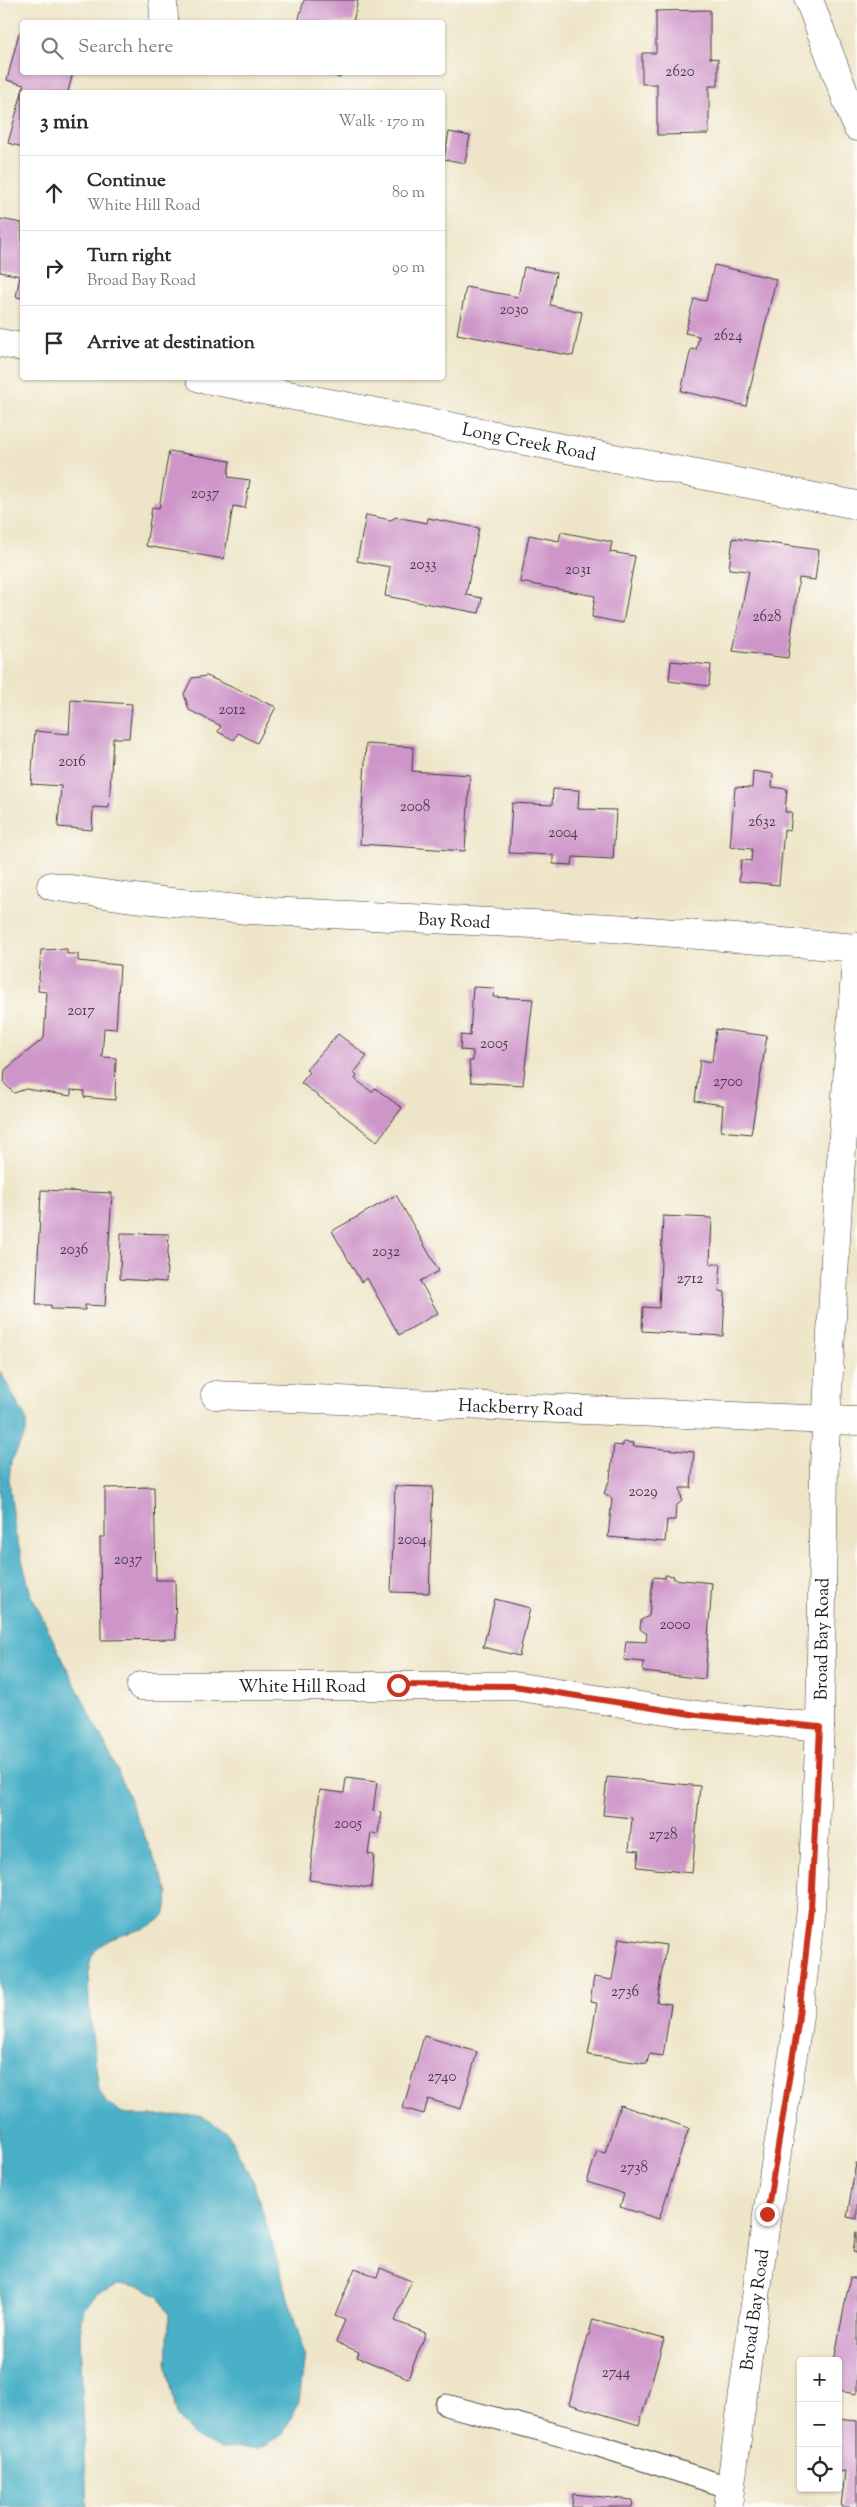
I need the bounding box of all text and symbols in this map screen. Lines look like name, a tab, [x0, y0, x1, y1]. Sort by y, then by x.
search box	[20, 20, 445, 75]
icon: search	[38, 34, 66, 62]
text: Search here	[78, 34, 173, 61]
house number: 2620	[665, 62, 695, 83]
text: 3 min	[40, 108, 89, 138]
text: Walk · 170 m	[338, 111, 425, 134]
text: Continue	[87, 168, 166, 195]
icon: ahead	[40, 179, 68, 207]
text: 80 m	[392, 182, 425, 205]
text: White Hill Road	[87, 195, 200, 218]
text: Turn right	[87, 243, 171, 270]
icon: right	[40, 254, 68, 282]
text: 90 m	[392, 257, 425, 280]
text: Broad Bay Road	[87, 270, 196, 293]
house number: 2030	[500, 300, 528, 321]
house number: 2624	[714, 326, 743, 347]
icon: arrive	[40, 329, 68, 357]
text: Arrive at destination	[87, 330, 255, 357]
street label: Long Creek Road	[459, 418, 598, 469]
house number: 2037	[191, 484, 220, 505]
house number: 2033	[409, 555, 437, 576]
house number: 2031	[565, 560, 591, 581]
house number: 2628	[753, 607, 781, 628]
house number: 2012	[219, 700, 245, 721]
house number: 2016	[58, 752, 86, 773]
house number: 2008	[400, 797, 430, 818]
house number: 2632	[748, 812, 776, 833]
house number: 2004	[548, 823, 578, 844]
street label: Bay Road	[417, 907, 491, 937]
house number: 2017	[67, 1001, 95, 1022]
house number: 2005	[480, 1034, 508, 1055]
house number: 2700	[713, 1072, 743, 1093]
house number: 2036	[60, 1240, 88, 1261]
house number: 2032	[372, 1242, 400, 1263]
house number: 2712	[677, 1269, 703, 1290]
street label: Hackberry Road	[458, 1394, 584, 1425]
house number: 2029	[628, 1482, 658, 1503]
house number: 2004	[397, 1530, 427, 1551]
house number: 2037	[114, 1550, 143, 1571]
street label: Broad Bay Road	[809, 1578, 837, 1701]
house number: 2000	[660, 1615, 690, 1636]
route start	[387, 1674, 410, 1697]
street label: White Hill Road	[238, 1675, 366, 1701]
house number: 2005	[334, 1814, 362, 1835]
house number: 2728	[649, 1825, 677, 1846]
house number: 2736	[611, 1982, 639, 2003]
house number: 2740	[428, 2067, 456, 2088]
house number: 2738	[620, 2158, 648, 2179]
route end	[756, 2203, 779, 2226]
street label: Broad Bay Road	[735, 2247, 777, 2373]
map controls	[797, 2357, 842, 2492]
button: +	[797, 2357, 842, 2402]
house number: 2744	[602, 2363, 631, 2384]
button: −	[797, 2402, 842, 2447]
button: locate	[797, 2447, 842, 2492]

